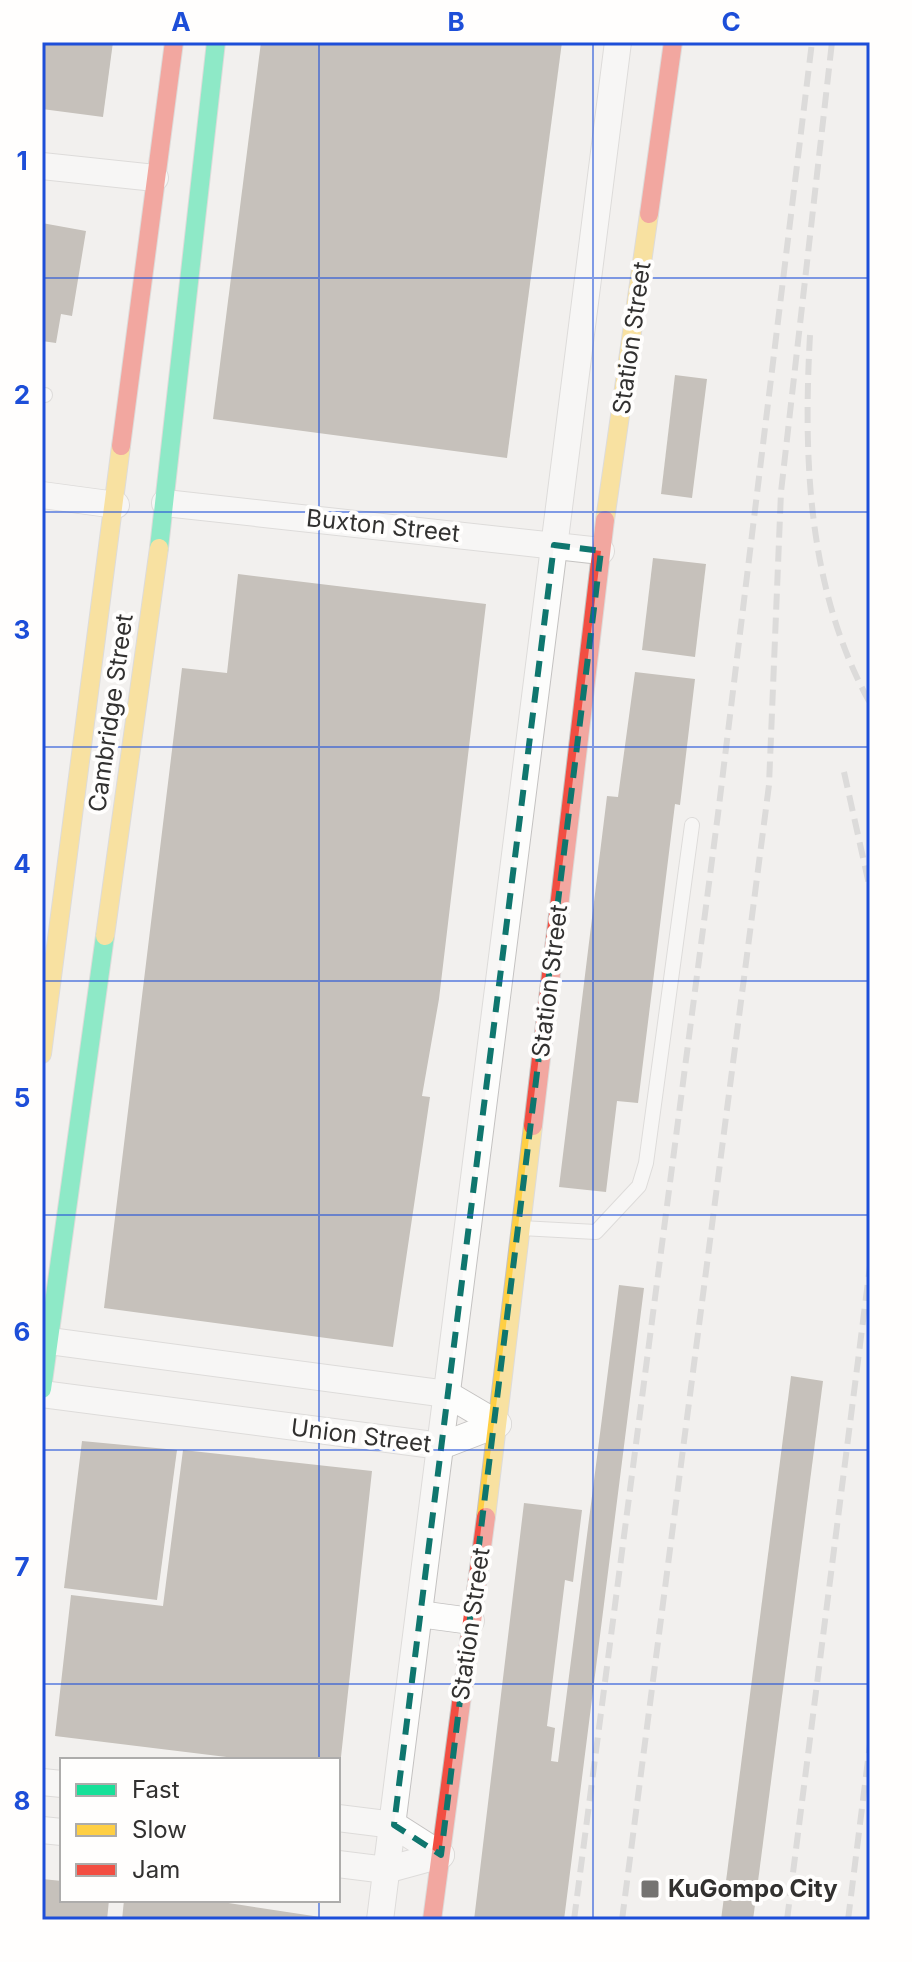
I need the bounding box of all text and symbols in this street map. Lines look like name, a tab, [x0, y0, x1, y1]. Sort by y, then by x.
text: A	[171, 6, 191, 37]
text: B	[447, 6, 465, 37]
text: C	[721, 6, 741, 37]
text: 1	[16, 145, 28, 176]
street label: Station Street	[606, 260, 657, 416]
text: 2	[14, 379, 30, 410]
street label: Buxton Street	[305, 503, 461, 548]
street label: Cambridge Street	[82, 612, 139, 814]
text: 3	[14, 614, 30, 645]
text: 4	[13, 848, 31, 879]
street label: Station Street	[526, 903, 573, 1059]
text: 5	[14, 1082, 30, 1113]
text: 6	[14, 1316, 30, 1347]
street label: Union Street	[289, 1413, 433, 1458]
street label: Station Street	[445, 1546, 496, 1702]
text: 7	[14, 1551, 30, 1582]
legend	[60, 1758, 340, 1902]
text: Fast	[132, 1775, 180, 1804]
text: 8	[14, 1785, 30, 1816]
text: Slow	[132, 1815, 187, 1844]
text: Jam	[132, 1855, 180, 1884]
place label: KuGompo City	[668, 1874, 838, 1903]
marker: KuGompo City	[639, 1878, 661, 1900]

